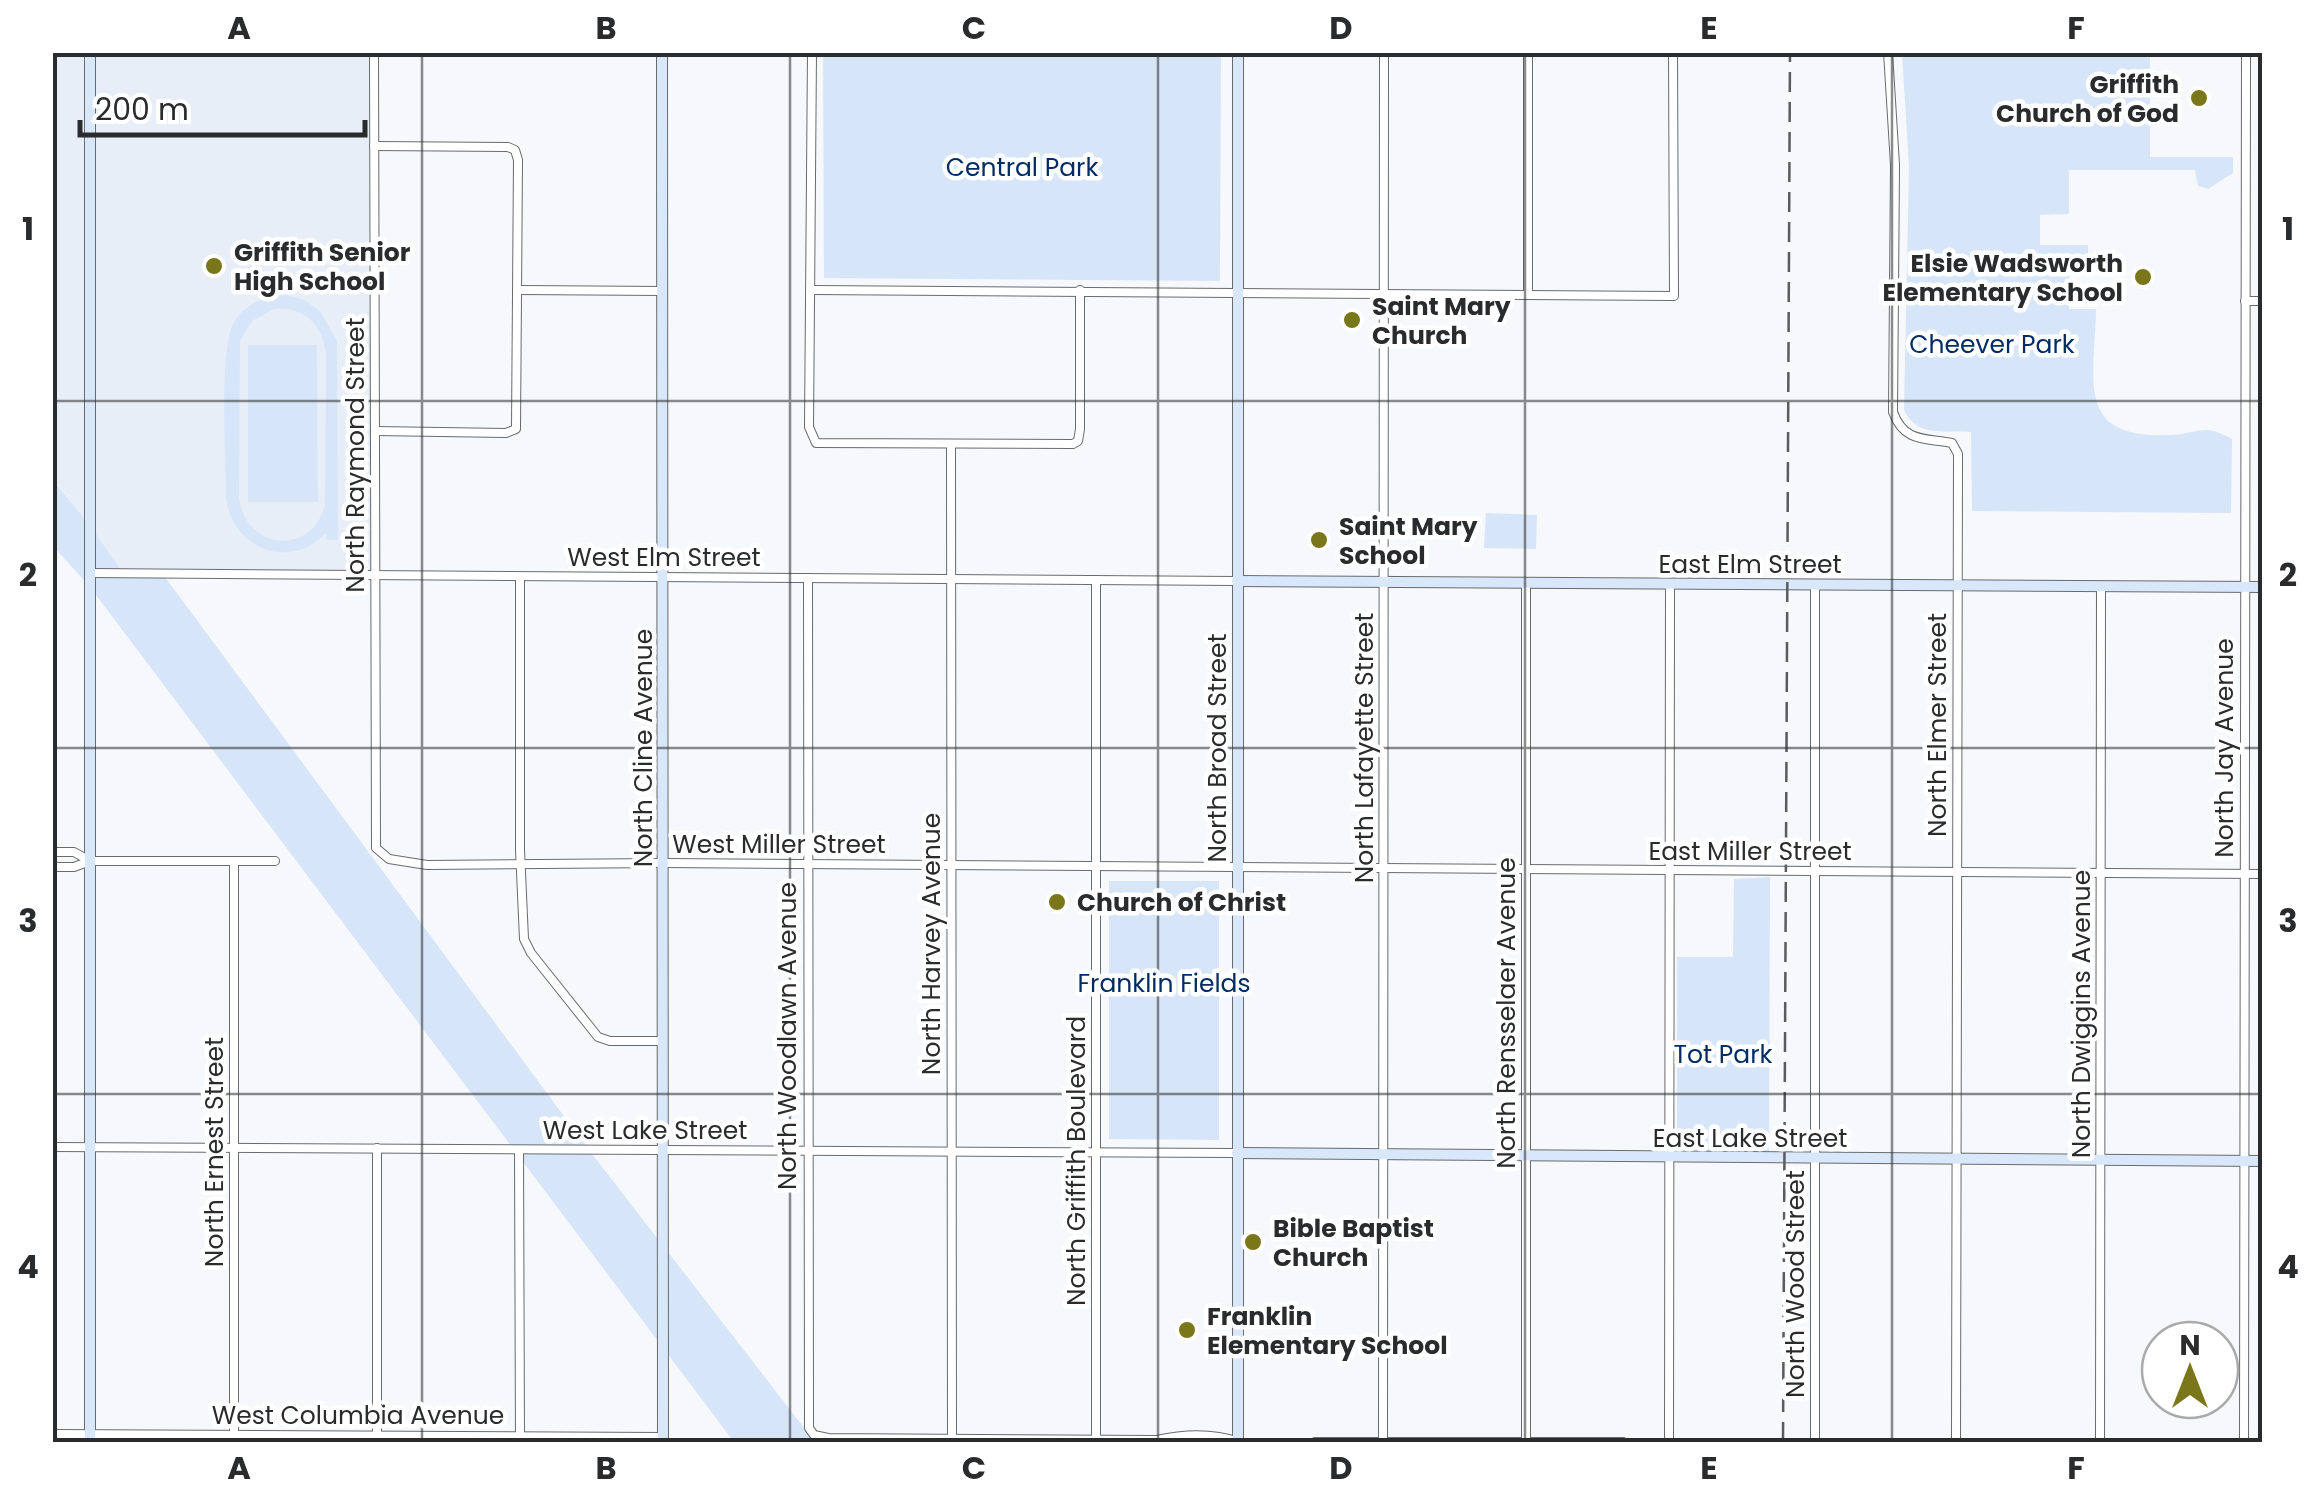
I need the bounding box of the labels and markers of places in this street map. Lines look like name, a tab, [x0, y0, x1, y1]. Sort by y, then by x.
place label: Griffith Church of God	[1996, 67, 2179, 131]
marker: Griffith Church of God	[2188, 87, 2210, 109]
place label: Griffith Senior High School	[234, 235, 411, 299]
place label: Elsie Wadsworth Elementary School	[1882, 246, 2123, 310]
marker: Griffith Senior High School	[203, 255, 225, 277]
marker: Elsie Wadsworth Elementary School	[2132, 266, 2154, 288]
place label: Saint Mary Church	[1372, 289, 1511, 353]
marker: Saint Mary Church	[1341, 309, 1363, 331]
place label: Saint Mary School	[1339, 509, 1478, 573]
marker: Saint Mary School	[1308, 529, 1330, 551]
place label: Church of Christ	[1077, 885, 1286, 920]
marker: Church of Christ	[1046, 891, 1068, 913]
place label: Bible Baptist Church	[1273, 1211, 1434, 1275]
marker: Bible Baptist Church	[1242, 1231, 1264, 1253]
place label: Franklin Elementary School	[1207, 1299, 1448, 1363]
marker: Franklin Elementary School	[1176, 1319, 1198, 1341]

